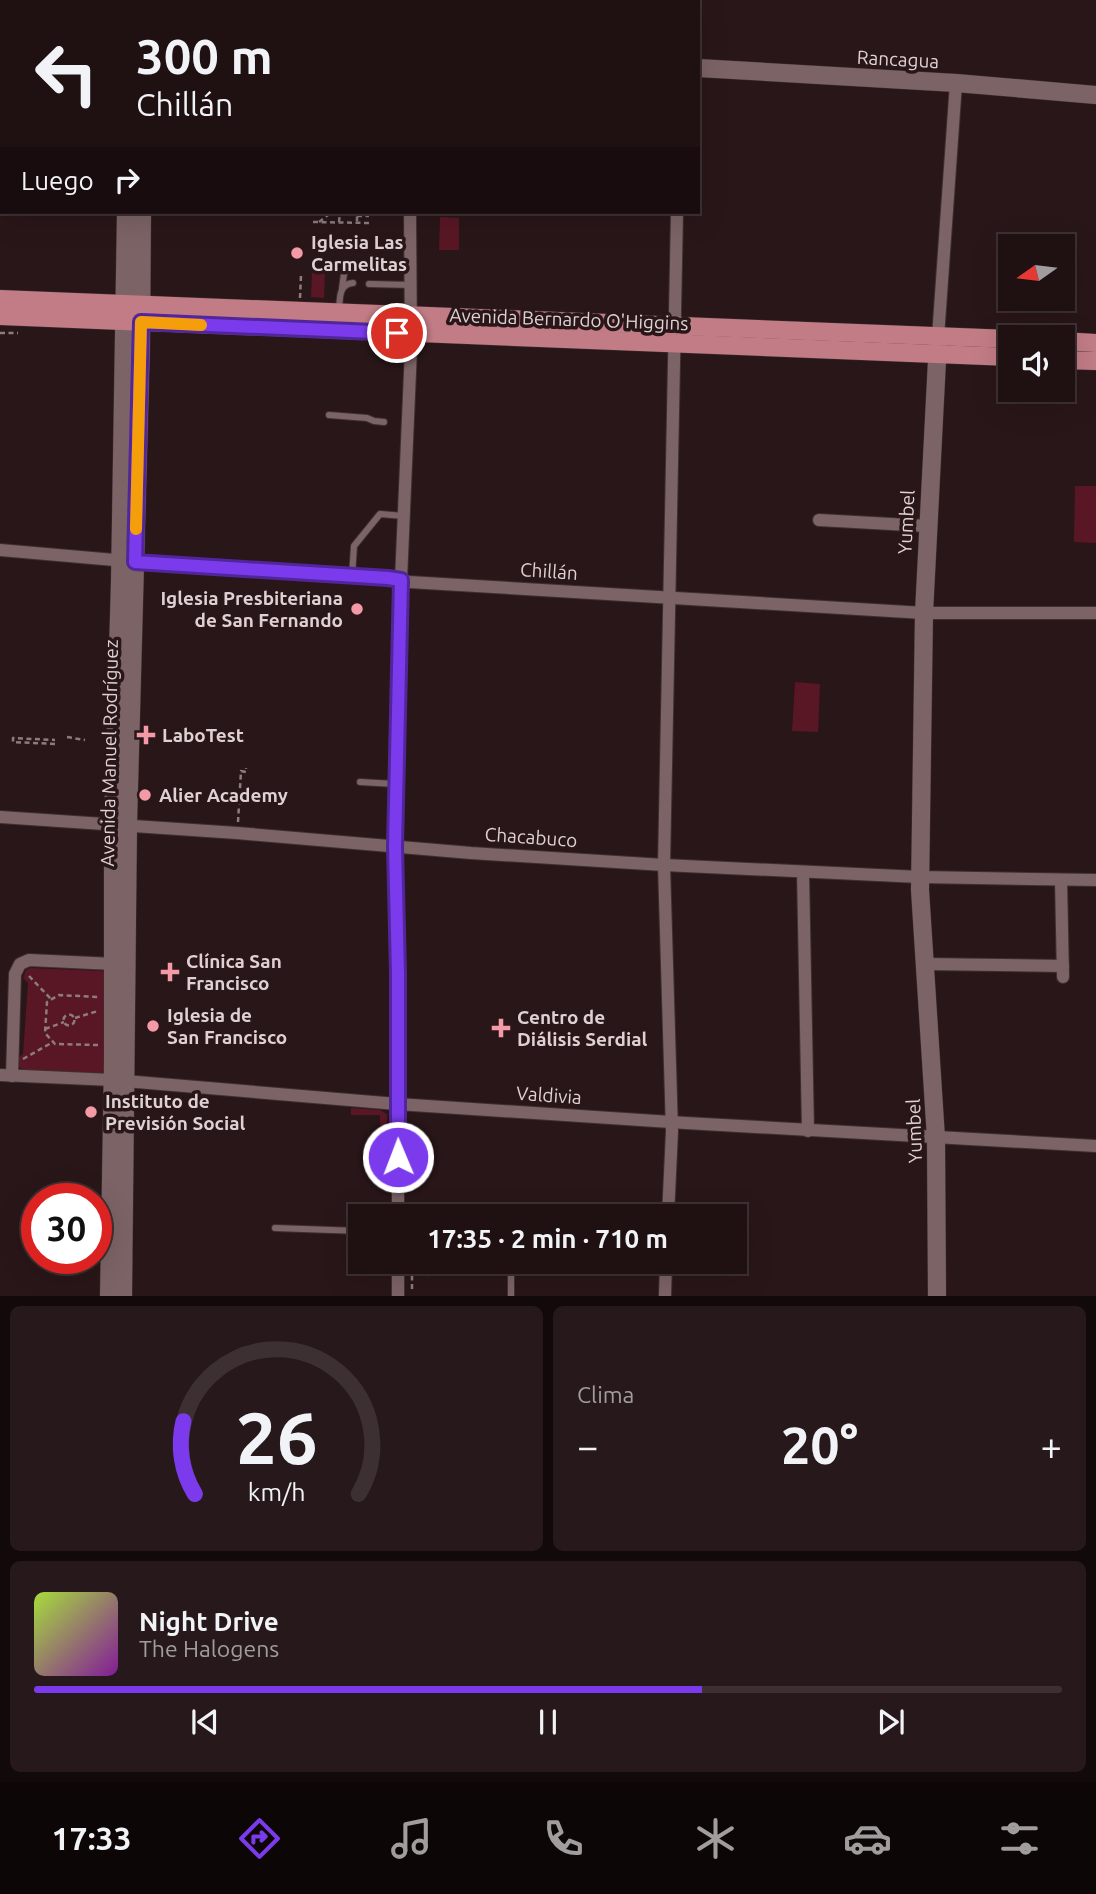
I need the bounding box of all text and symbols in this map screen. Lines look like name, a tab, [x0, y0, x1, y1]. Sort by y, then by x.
icon: left	[21, 28, 112, 119]
text: 300 m	[136, 28, 273, 83]
street label: Rancagua	[856, 46, 940, 72]
text: Chillán	[136, 86, 233, 122]
icon: right	[108, 161, 146, 199]
text: Luego	[21, 166, 94, 195]
place label: Iglesia Las Carmelitas	[311, 231, 407, 275]
north arrow	[998, 234, 1074, 312]
map controls	[998, 234, 1075, 402]
marker: Iglesia Las Carmelitas	[289, 245, 305, 261]
pin	[367, 303, 427, 363]
street label: Avenida Bernardo O'Higgins	[449, 304, 689, 334]
icon: arrive	[378, 314, 416, 352]
button: sound	[998, 325, 1075, 402]
street label: Yumbel	[893, 489, 919, 555]
street label: Chillán	[519, 558, 579, 584]
place label: Iglesia Presbiteriana de San Fernando	[160, 587, 343, 631]
marker: Iglesia Presbiteriana de San Fernando	[349, 601, 365, 617]
street label: Avenida Manuel Rodríguez	[96, 639, 122, 867]
place label: LaboTest	[162, 724, 244, 746]
marker: LaboTest	[136, 725, 156, 745]
place label: Alier Academy	[159, 784, 288, 806]
marker: Alier Academy	[137, 787, 153, 803]
street label: Chacabuco	[484, 823, 578, 851]
place label: Clínica San Francisco	[186, 950, 282, 994]
marker: Clínica San Francisco	[160, 962, 180, 982]
place label: Iglesia de San Francisco	[167, 1004, 287, 1048]
place label: Centro de Diálisis Serdial	[517, 1006, 648, 1050]
marker: Iglesia de San Francisco	[145, 1018, 161, 1034]
marker: Centro de Diálisis Serdial	[491, 1018, 511, 1038]
street label: Valdivia	[515, 1082, 583, 1108]
place label: Instituto de Previsión Social	[105, 1090, 246, 1134]
street label: Yumbel	[902, 1098, 926, 1164]
marker: Instituto de Previsión Social	[83, 1104, 99, 1120]
position arrow	[361, 1120, 435, 1194]
speed limit sign: 30	[21, 1183, 112, 1274]
text: 17:35 · 2 min · 710 m	[427, 1224, 668, 1253]
text: Clima	[577, 1382, 634, 1407]
text: 26	[235, 1397, 318, 1479]
text: 20°	[781, 1416, 858, 1474]
text: −	[577, 1425, 598, 1467]
text: +	[1041, 1425, 1062, 1467]
text: km/h	[248, 1478, 305, 1506]
text: Night Drive	[139, 1607, 279, 1636]
text: The Halogens	[139, 1636, 279, 1661]
icon: previous	[186, 1703, 224, 1741]
icon: pause	[529, 1703, 567, 1741]
icon: next	[872, 1703, 910, 1741]
icon: directions	[235, 1814, 284, 1863]
icon: music	[387, 1814, 436, 1863]
icon: phone	[539, 1814, 588, 1863]
icon: climate	[691, 1814, 740, 1863]
icon: car	[843, 1814, 892, 1863]
icon: filters	[995, 1814, 1044, 1863]
text: 17:33	[52, 1820, 132, 1856]

